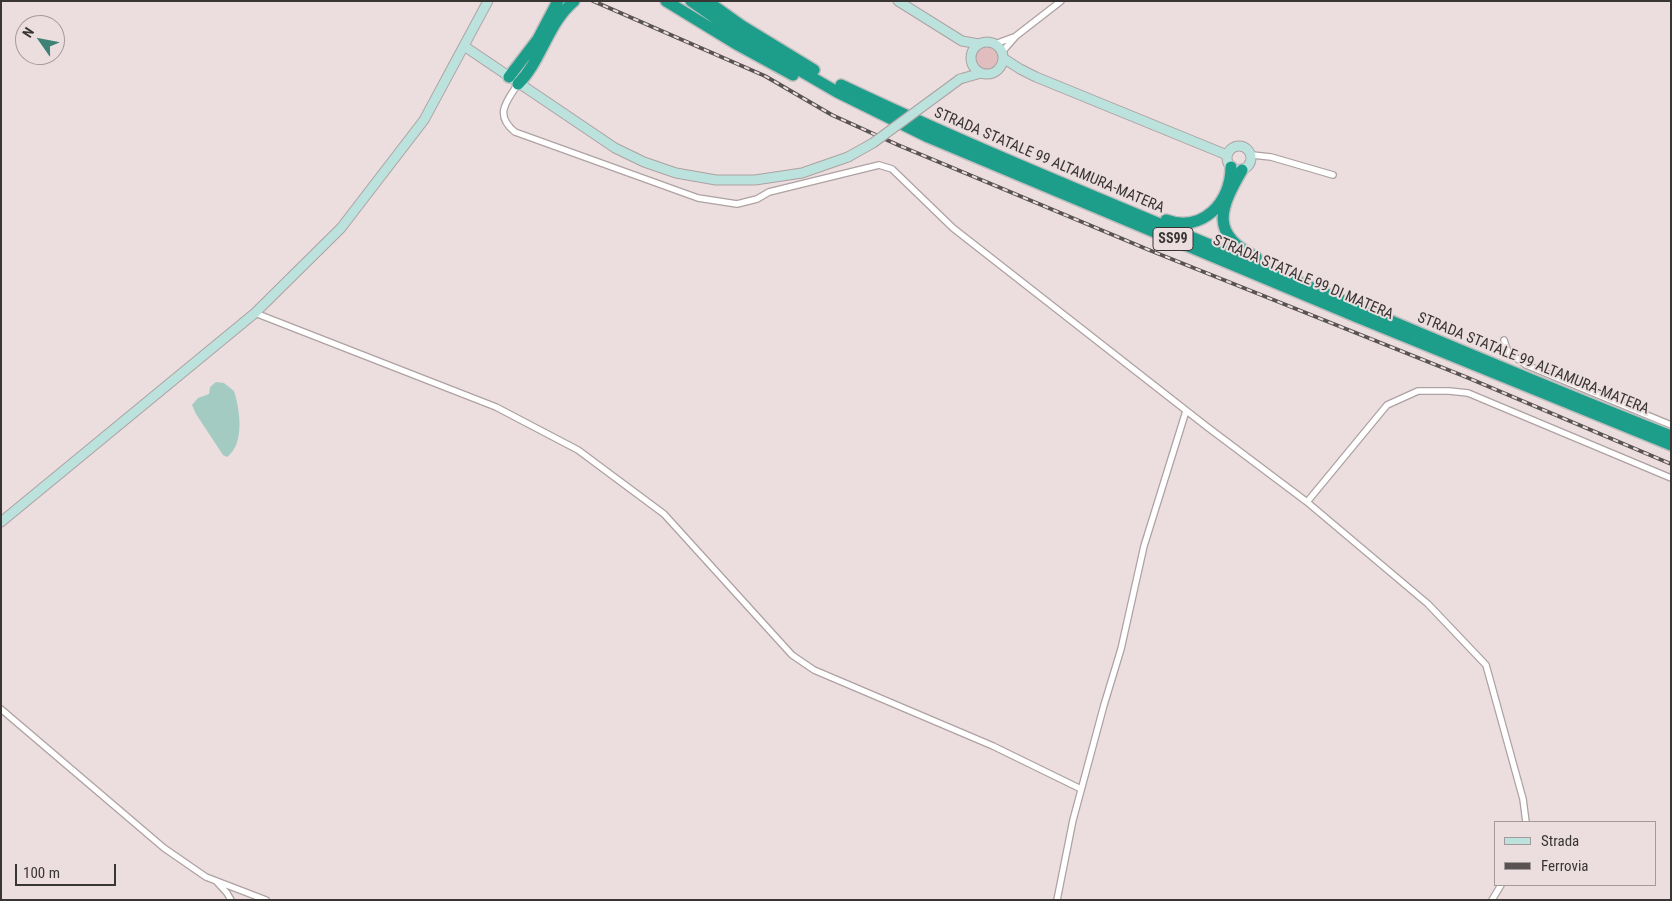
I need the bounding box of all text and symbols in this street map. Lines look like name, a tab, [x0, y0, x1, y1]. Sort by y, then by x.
north arrow	[15, 15, 65, 65]
text: N	[19, 24, 37, 40]
street label: STRADA STATALE 99 ALTAMURA-MATERA	[931, 104, 1167, 218]
road number: SS99	[1153, 228, 1193, 250]
street label: STRADA STATALE 99 DI MATERA	[1210, 232, 1396, 324]
street label: STRADA STATALE 99 ALTAMURA-MATERA	[1414, 309, 1652, 419]
legend	[1494, 821, 1657, 886]
text: Strada	[1541, 832, 1579, 850]
scale bar	[18, 854, 119, 886]
text: Ferrovia	[1541, 857, 1589, 875]
text: 100 m	[23, 864, 60, 882]

